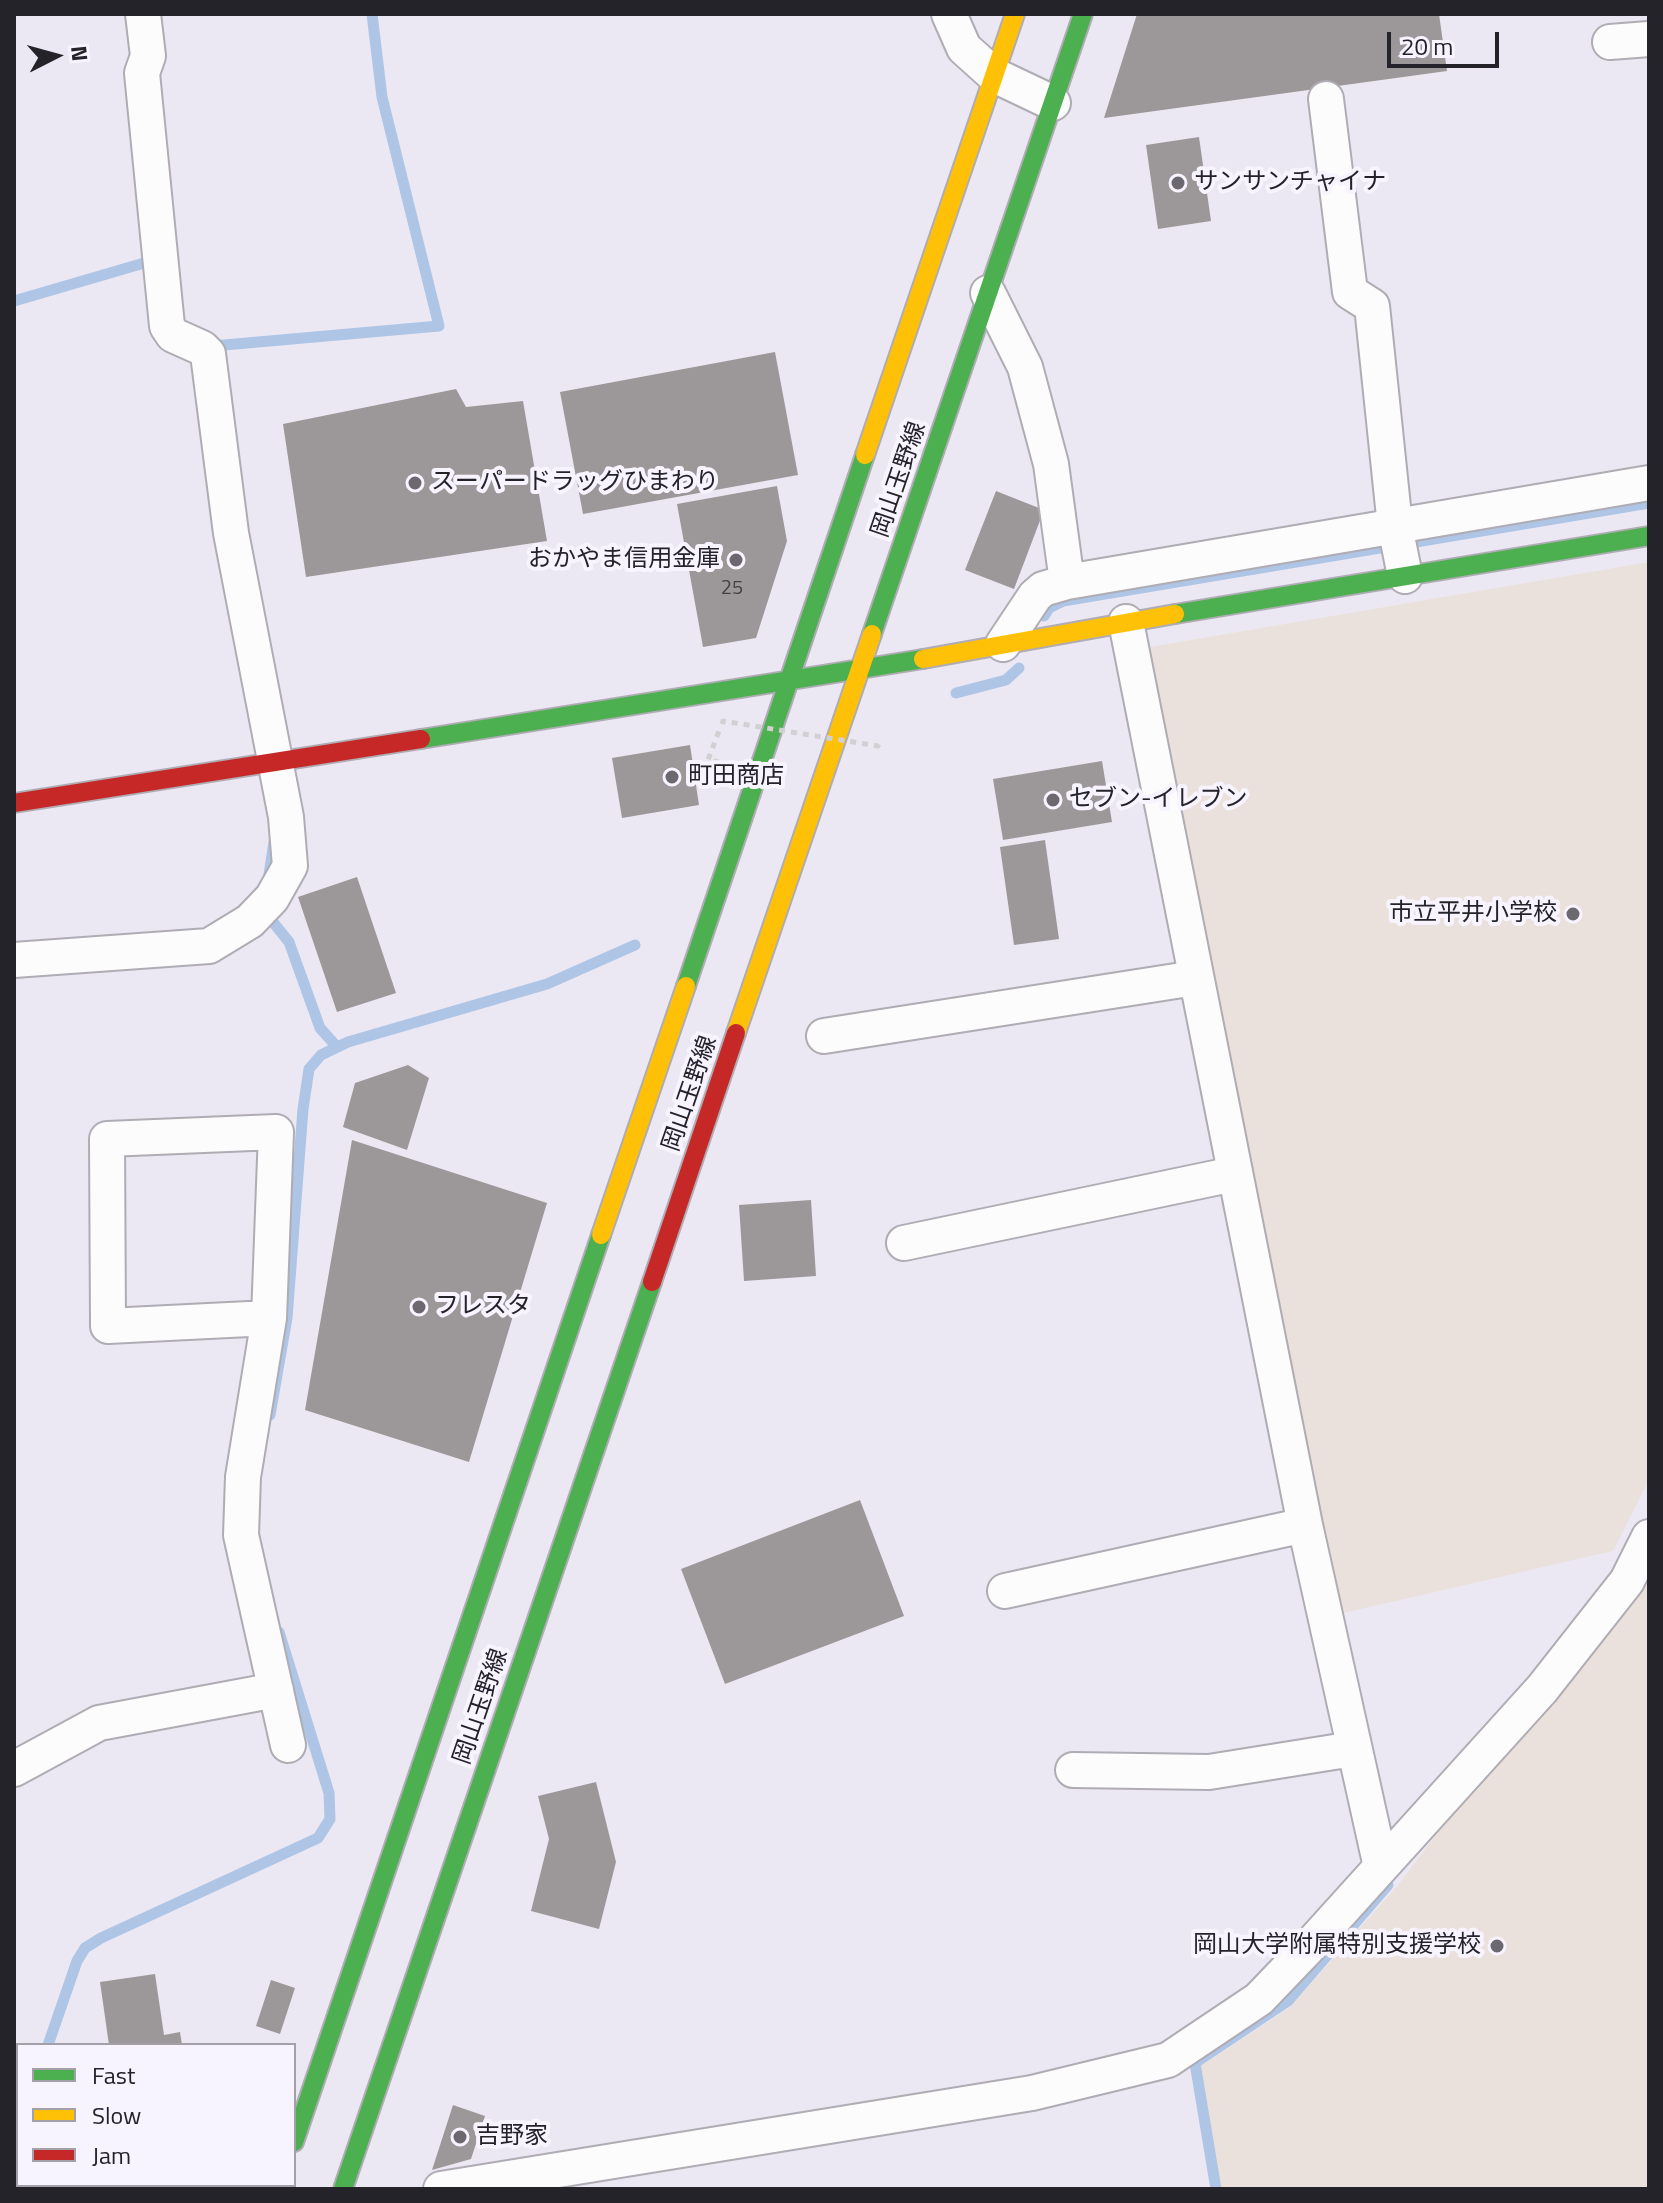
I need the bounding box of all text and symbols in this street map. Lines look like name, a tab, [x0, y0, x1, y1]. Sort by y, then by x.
north arrow	[16, 16, 96, 96]
scale bar	[1391, 16, 1503, 66]
text: 20 m	[1401, 28, 1453, 64]
text: N	[62, 44, 98, 63]
place label: サンサンチャイナ	[1194, 169, 1386, 197]
marker: サンサンチャイナ	[1169, 174, 1187, 192]
street label: 岡山玉野線	[867, 419, 933, 541]
place label: スーパードラッグひまわり	[431, 469, 719, 497]
marker: スーパードラッグひまわり	[406, 474, 424, 492]
place label: おかやま信用金庫	[528, 546, 720, 574]
marker: おかやま信用金庫	[727, 551, 745, 569]
house number: 25	[721, 577, 743, 601]
place label: 町田商店	[688, 763, 784, 791]
marker: 町田商店	[663, 768, 681, 786]
place label: セブン-イレブン	[1069, 786, 1248, 814]
marker: セブン-イレブン	[1044, 791, 1062, 809]
place label: 市立平井小学校	[1389, 900, 1557, 928]
marker: 市立平井小学校	[1564, 905, 1582, 923]
street label: 岡山玉野線	[658, 1033, 724, 1155]
place label: フレスタ	[435, 1293, 531, 1321]
marker: フレスタ	[410, 1298, 428, 1316]
street label: 岡山玉野線	[449, 1646, 515, 1768]
place label: 岡山大学附属特別支援学校	[1193, 1932, 1481, 1960]
marker: 岡山大学附属特別支援学校	[1488, 1937, 1506, 1955]
legend	[16, 2043, 296, 2187]
text: Fast	[92, 2057, 135, 2093]
text: Slow	[92, 2097, 141, 2133]
place label: 吉野家	[476, 2123, 548, 2151]
marker: 吉野家	[451, 2128, 469, 2146]
text: Jam	[92, 2137, 131, 2173]

